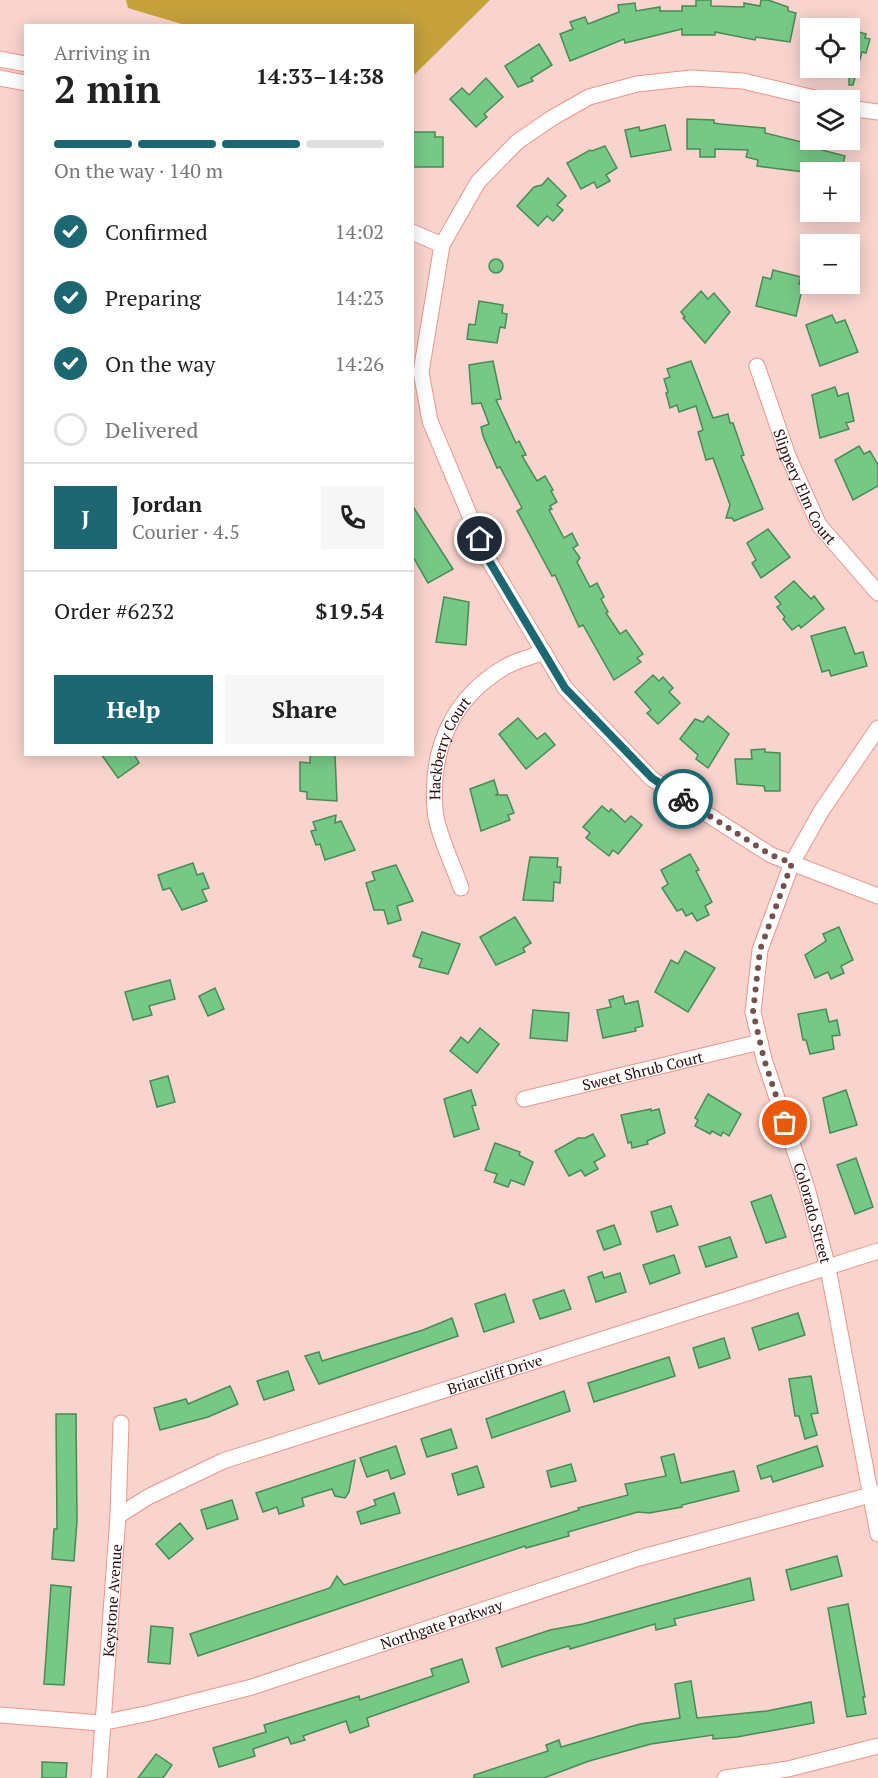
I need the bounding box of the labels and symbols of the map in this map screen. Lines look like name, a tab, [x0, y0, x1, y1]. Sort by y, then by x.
street label: Slippery Elm Court	[769, 426, 841, 549]
pin	[454, 513, 505, 564]
street label: Hackberry Court	[424, 692, 475, 800]
courier	[653, 769, 713, 829]
street label: Sweet Shrub Court	[580, 1046, 706, 1095]
pin	[759, 1097, 810, 1148]
street label: Colorado Street	[789, 1160, 836, 1266]
street label: Briarcliff Drive	[445, 1349, 545, 1398]
street label: Keystone Avenue	[98, 1543, 126, 1658]
street label: Northgate Parkway	[377, 1594, 505, 1654]

